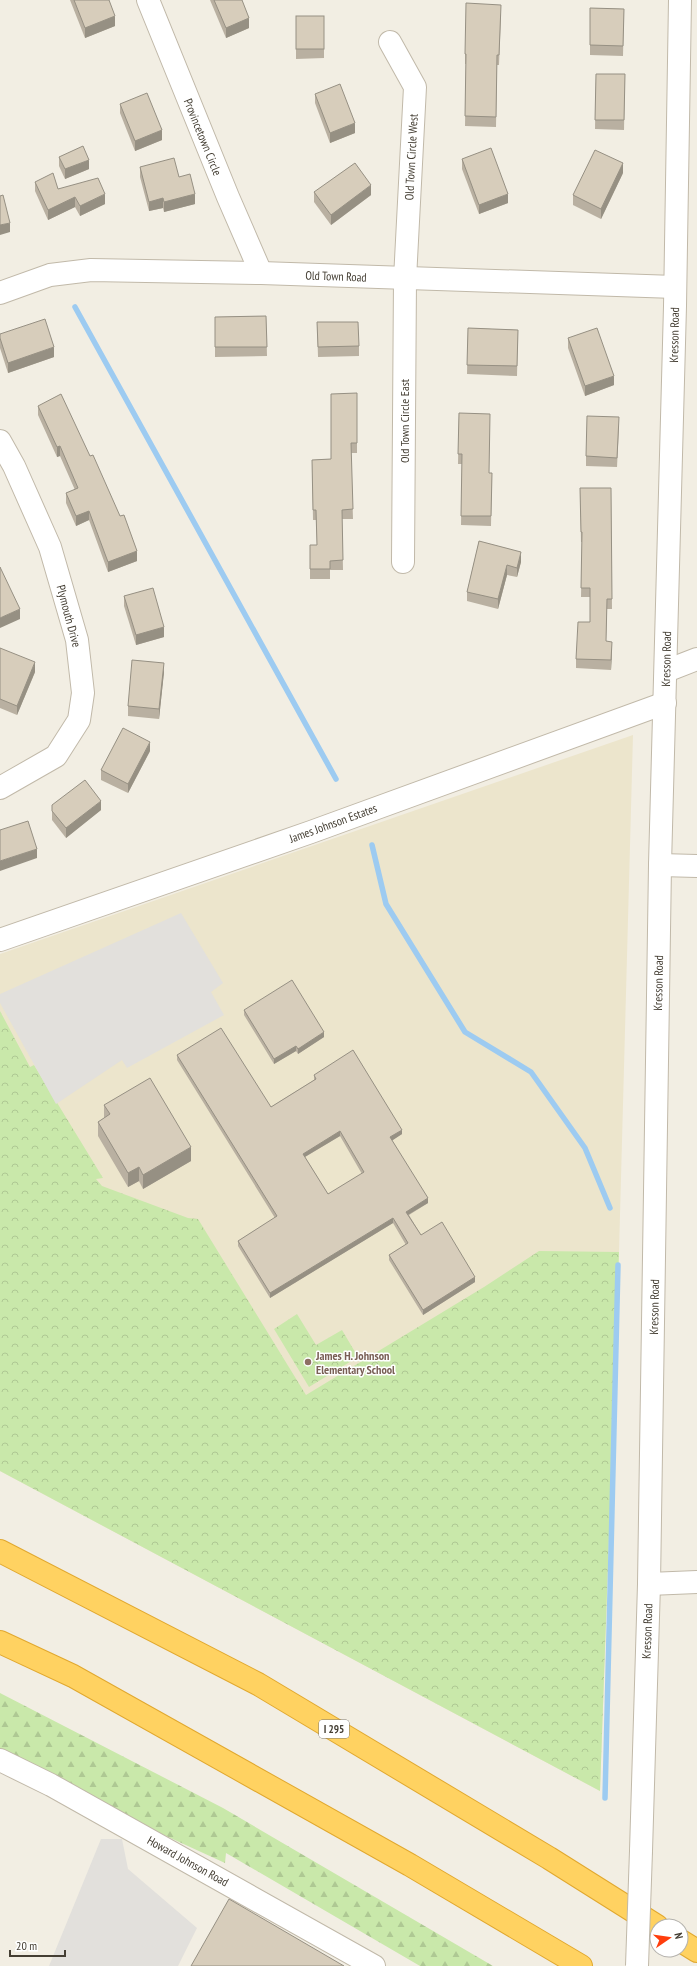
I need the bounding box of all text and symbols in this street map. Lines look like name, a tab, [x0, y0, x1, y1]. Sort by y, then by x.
street label: Provincetown Circle	[181, 96, 225, 178]
street label: Old Town Circle West	[401, 113, 421, 201]
street label: Old Town Road	[305, 267, 367, 285]
street label: Kresson Road	[666, 307, 682, 363]
street label: Old Town Circle East	[397, 378, 412, 463]
street label: Plymouth Drive	[53, 583, 85, 649]
street label: Kresson Road	[658, 631, 674, 687]
street label: James Johnson Estates	[286, 800, 379, 846]
street label: Kresson Road	[650, 955, 666, 1011]
street label: Kresson Road	[646, 1279, 662, 1335]
place label: James H. Johnson Elementary School	[315, 1348, 395, 1377]
marker: James H. Johnson Elementary School	[303, 1357, 313, 1367]
street label: Kresson Road	[639, 1603, 655, 1659]
road number: I 295	[319, 1720, 349, 1738]
street label: Howard Johnson Road	[145, 1832, 231, 1890]
north arrow	[649, 1918, 689, 1958]
text: N	[671, 1931, 686, 1940]
scale bar	[10, 1932, 65, 1958]
text: 20 m	[16, 1938, 37, 1953]

